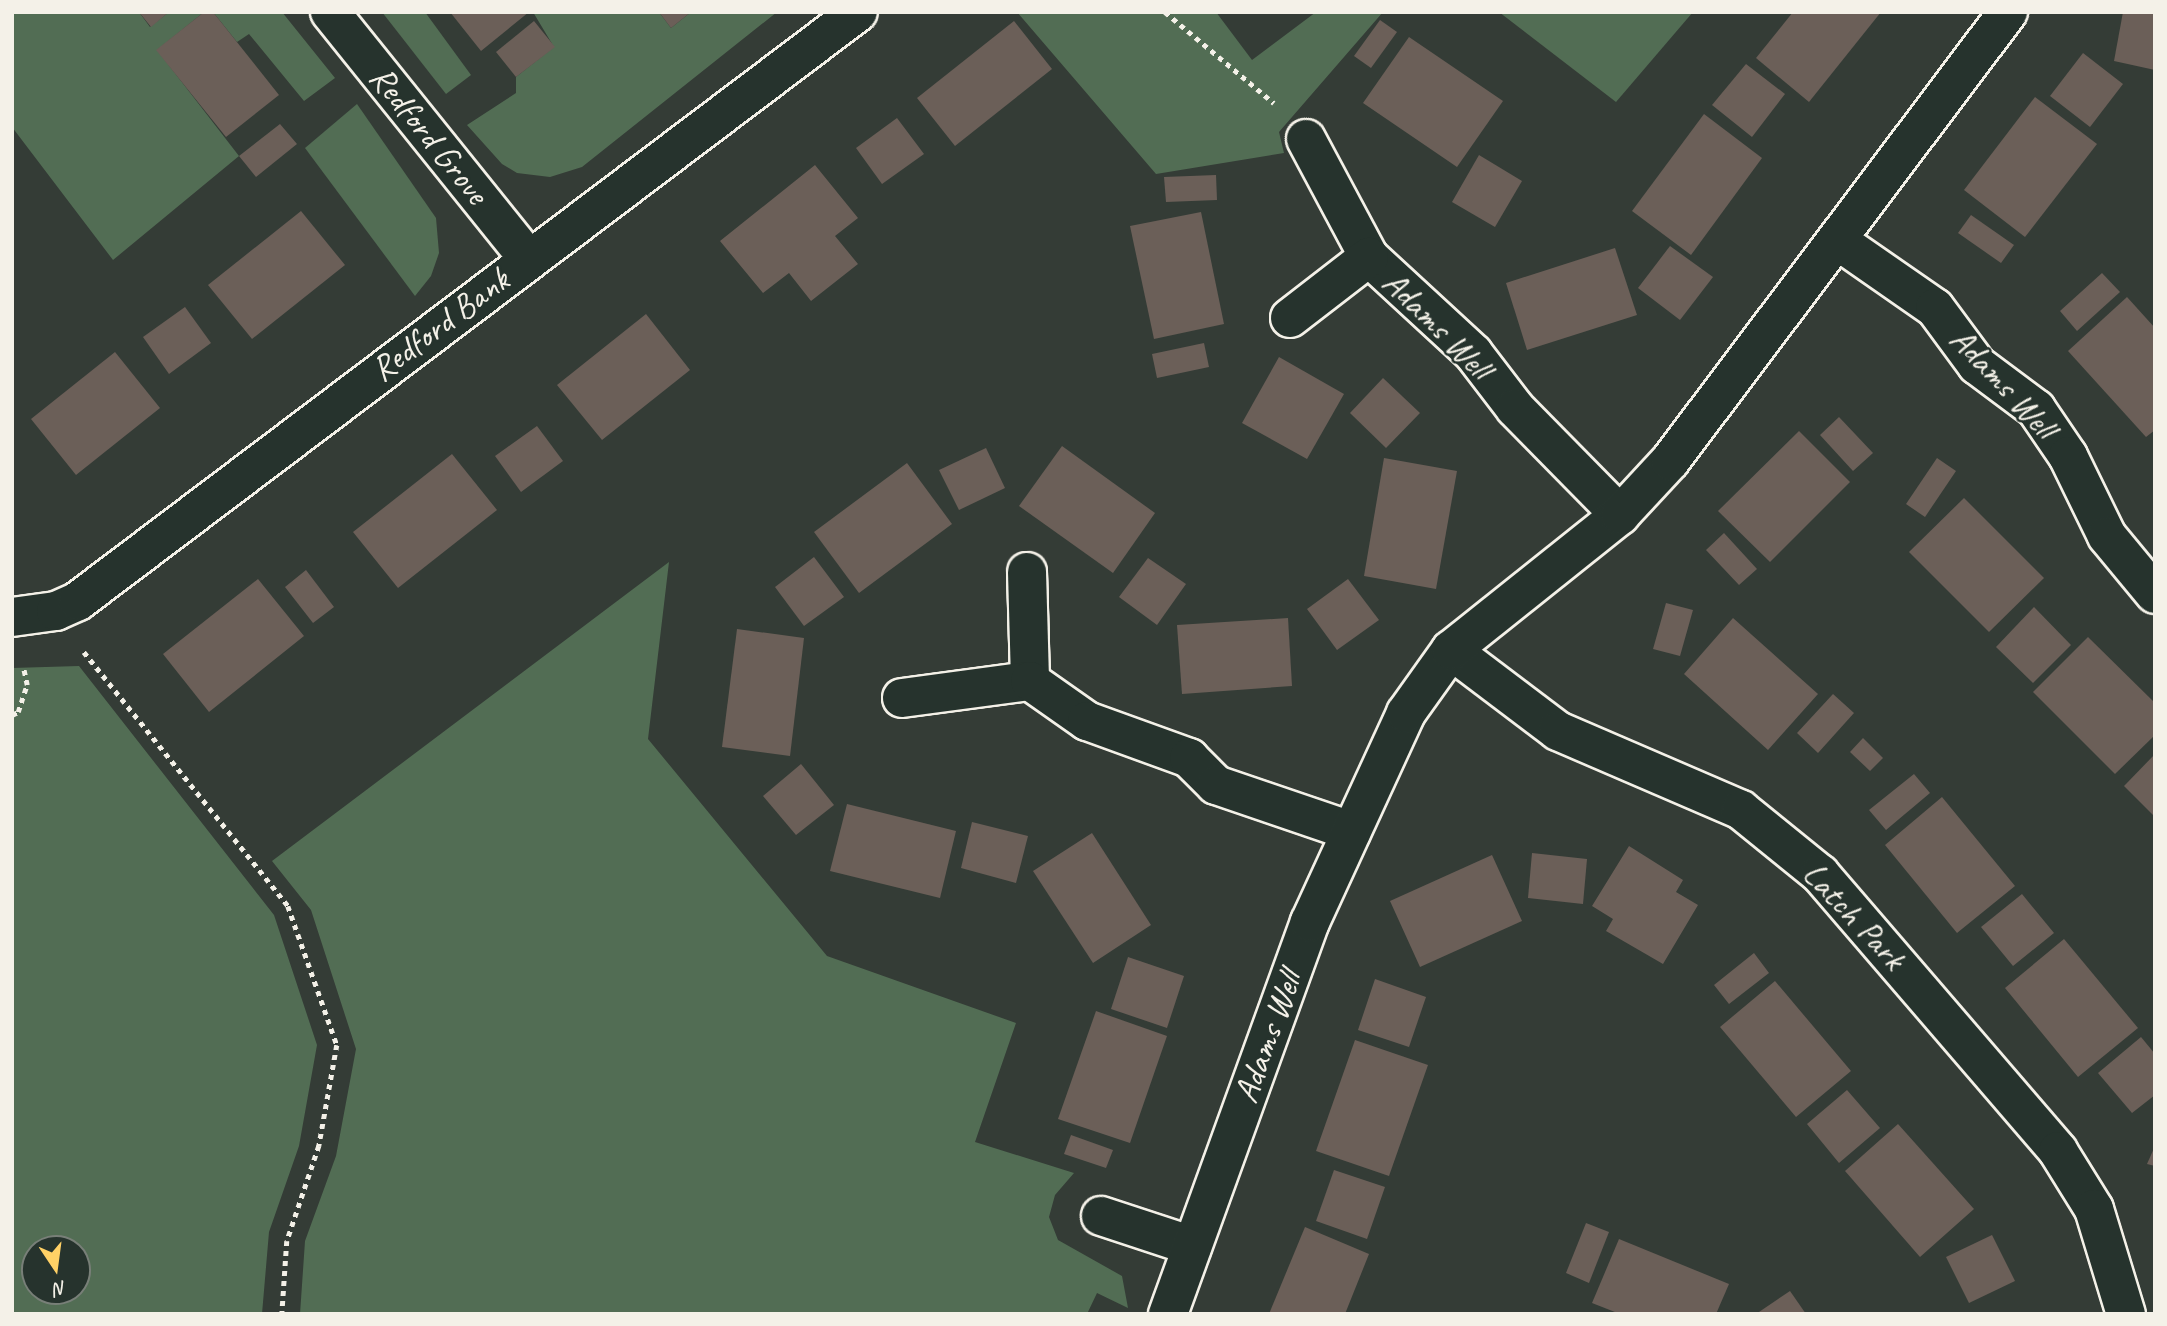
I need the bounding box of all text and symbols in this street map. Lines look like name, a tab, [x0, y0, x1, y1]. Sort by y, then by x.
street label: Redford Grove	[360, 57, 498, 213]
street label: Redford Bank	[362, 259, 518, 391]
street label: Adams Well	[1374, 262, 1500, 388]
street label: Adams Well	[1941, 318, 2065, 448]
street label: Latch Park	[1793, 853, 1915, 979]
street label: Adams Well	[1225, 965, 1311, 1109]
north arrow	[21, 1235, 91, 1305]
text: N	[52, 1275, 69, 1302]

